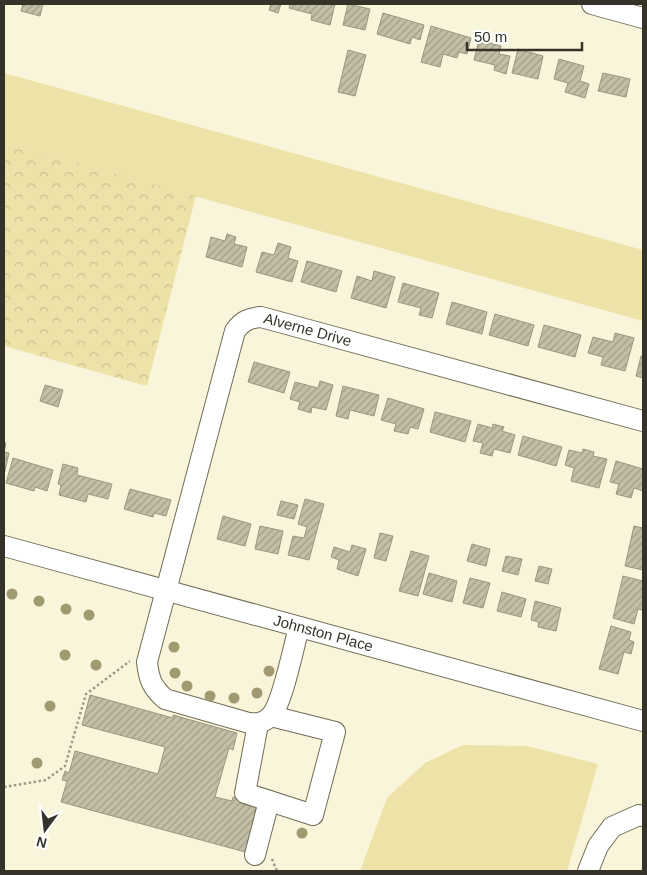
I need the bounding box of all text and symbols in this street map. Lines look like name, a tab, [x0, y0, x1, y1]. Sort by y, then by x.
scale bar	[467, 20, 582, 52]
text: 50 m	[474, 28, 507, 45]
street label: Alverne Drive	[262, 309, 353, 349]
street label: Johnston Place	[272, 611, 375, 655]
north arrow	[20, 805, 70, 855]
text: N	[35, 834, 49, 852]

